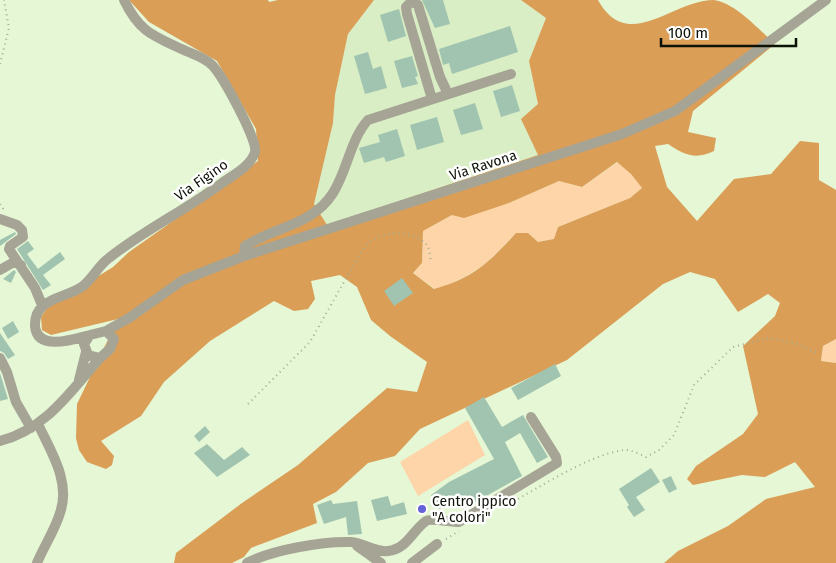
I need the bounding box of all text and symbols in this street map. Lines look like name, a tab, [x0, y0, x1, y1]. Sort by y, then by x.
scale bar	[661, 15, 796, 47]
text: 100 m	[668, 24, 708, 42]
street label: Via Ravona	[447, 147, 519, 184]
street label: Via Figino	[171, 156, 231, 205]
place label: Centro ippico "A colori"	[432, 493, 516, 526]
marker: Centro ippico "A colori"	[416, 503, 428, 515]

